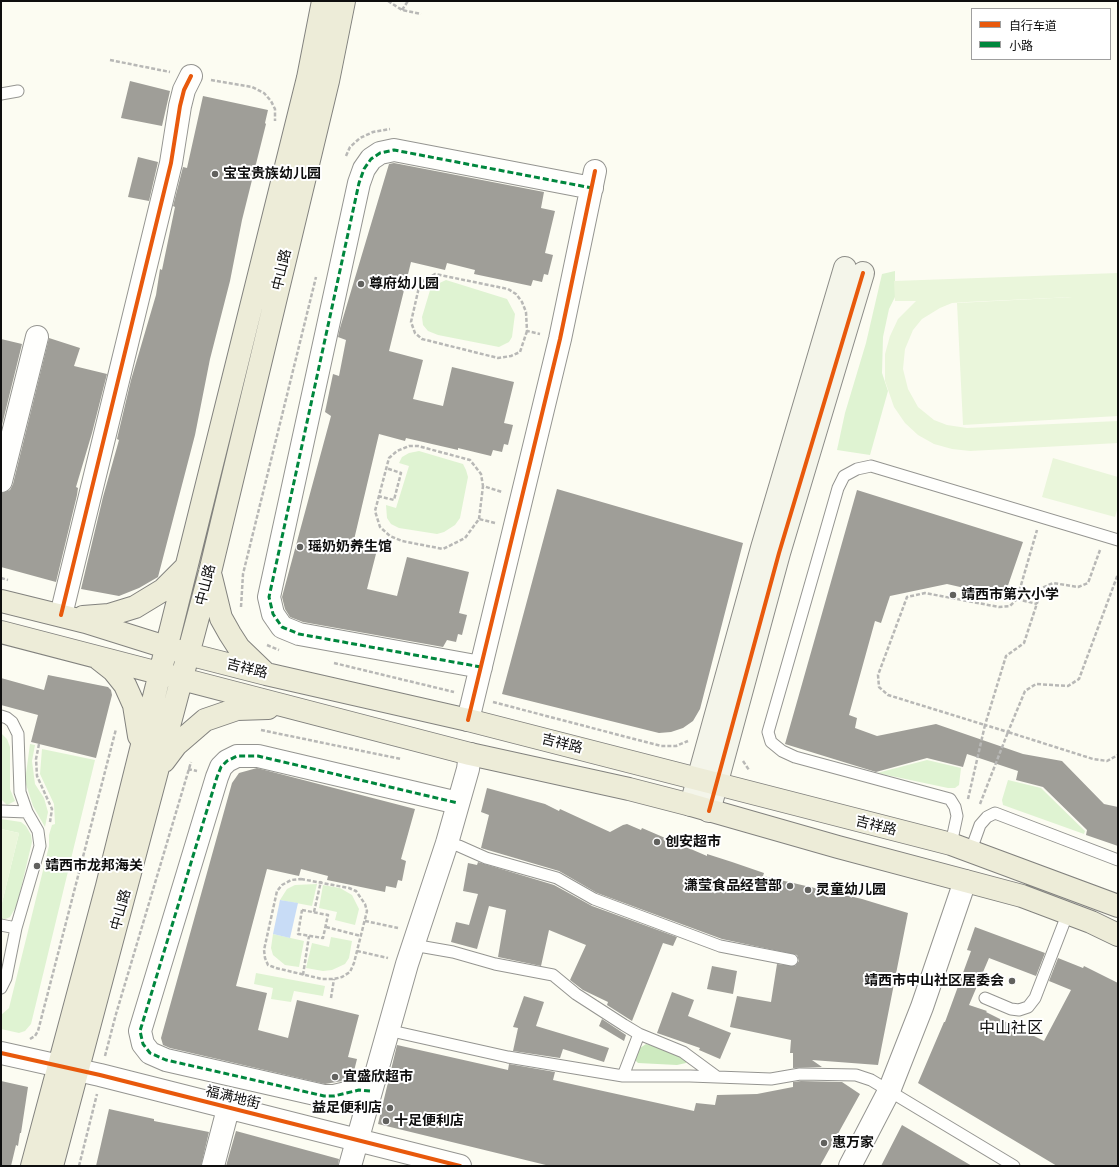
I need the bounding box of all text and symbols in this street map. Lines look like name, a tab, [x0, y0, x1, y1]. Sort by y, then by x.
legend	[971, 8, 1111, 60]
text: 自行车道	[1009, 18, 1057, 33]
text: 小路	[1009, 38, 1033, 53]
place label: 宝宝贵族幼儿园	[223, 166, 321, 182]
marker: 宝宝贵族幼儿园	[210, 169, 220, 179]
street label: 中山路	[269, 248, 295, 292]
place label: 尊府幼儿园	[369, 276, 439, 292]
marker: 尊府幼儿园	[356, 279, 366, 289]
place label: 瑶奶奶养生馆	[308, 539, 392, 555]
marker: 瑶奶奶养生馆	[295, 542, 305, 552]
street label: 中山路	[193, 563, 219, 607]
place label: 靖西市第六小学	[961, 587, 1059, 603]
marker: 靖西市第六小学	[948, 590, 958, 600]
street label: 吉祥路	[225, 656, 269, 682]
street label: 吉祥路	[540, 731, 584, 757]
street label: 吉祥路	[854, 813, 898, 839]
place label: 创安超市	[665, 834, 721, 850]
marker: 创安超市	[652, 837, 662, 847]
place label: 靖西市龙邦海关	[45, 858, 143, 874]
marker: 靖西市龙邦海关	[32, 861, 42, 871]
place label: 潇莹食品经营部	[684, 878, 782, 894]
marker: 潇莹食品经营部	[785, 881, 795, 891]
place label: 灵童幼儿园	[816, 882, 886, 898]
marker: 灵童幼儿园	[803, 885, 813, 895]
street label: 中山路	[107, 888, 135, 932]
place label: 靖西市中山社区居委会	[864, 973, 1004, 989]
marker: 靖西市中山社区居委会	[1007, 976, 1017, 986]
district label: 中山社区	[979, 1018, 1043, 1038]
place label: 宜盛欣超市	[343, 1069, 413, 1085]
marker: 宜盛欣超市	[330, 1072, 340, 1082]
street label: 福满地街	[204, 1083, 262, 1113]
place label: 益足便利店	[312, 1100, 382, 1116]
marker: 益足便利店	[385, 1103, 395, 1113]
place label: 十足便利店	[394, 1113, 464, 1129]
marker: 十足便利店	[381, 1116, 391, 1126]
place label: 惠万家	[832, 1135, 874, 1151]
marker: 惠万家	[819, 1138, 829, 1148]

